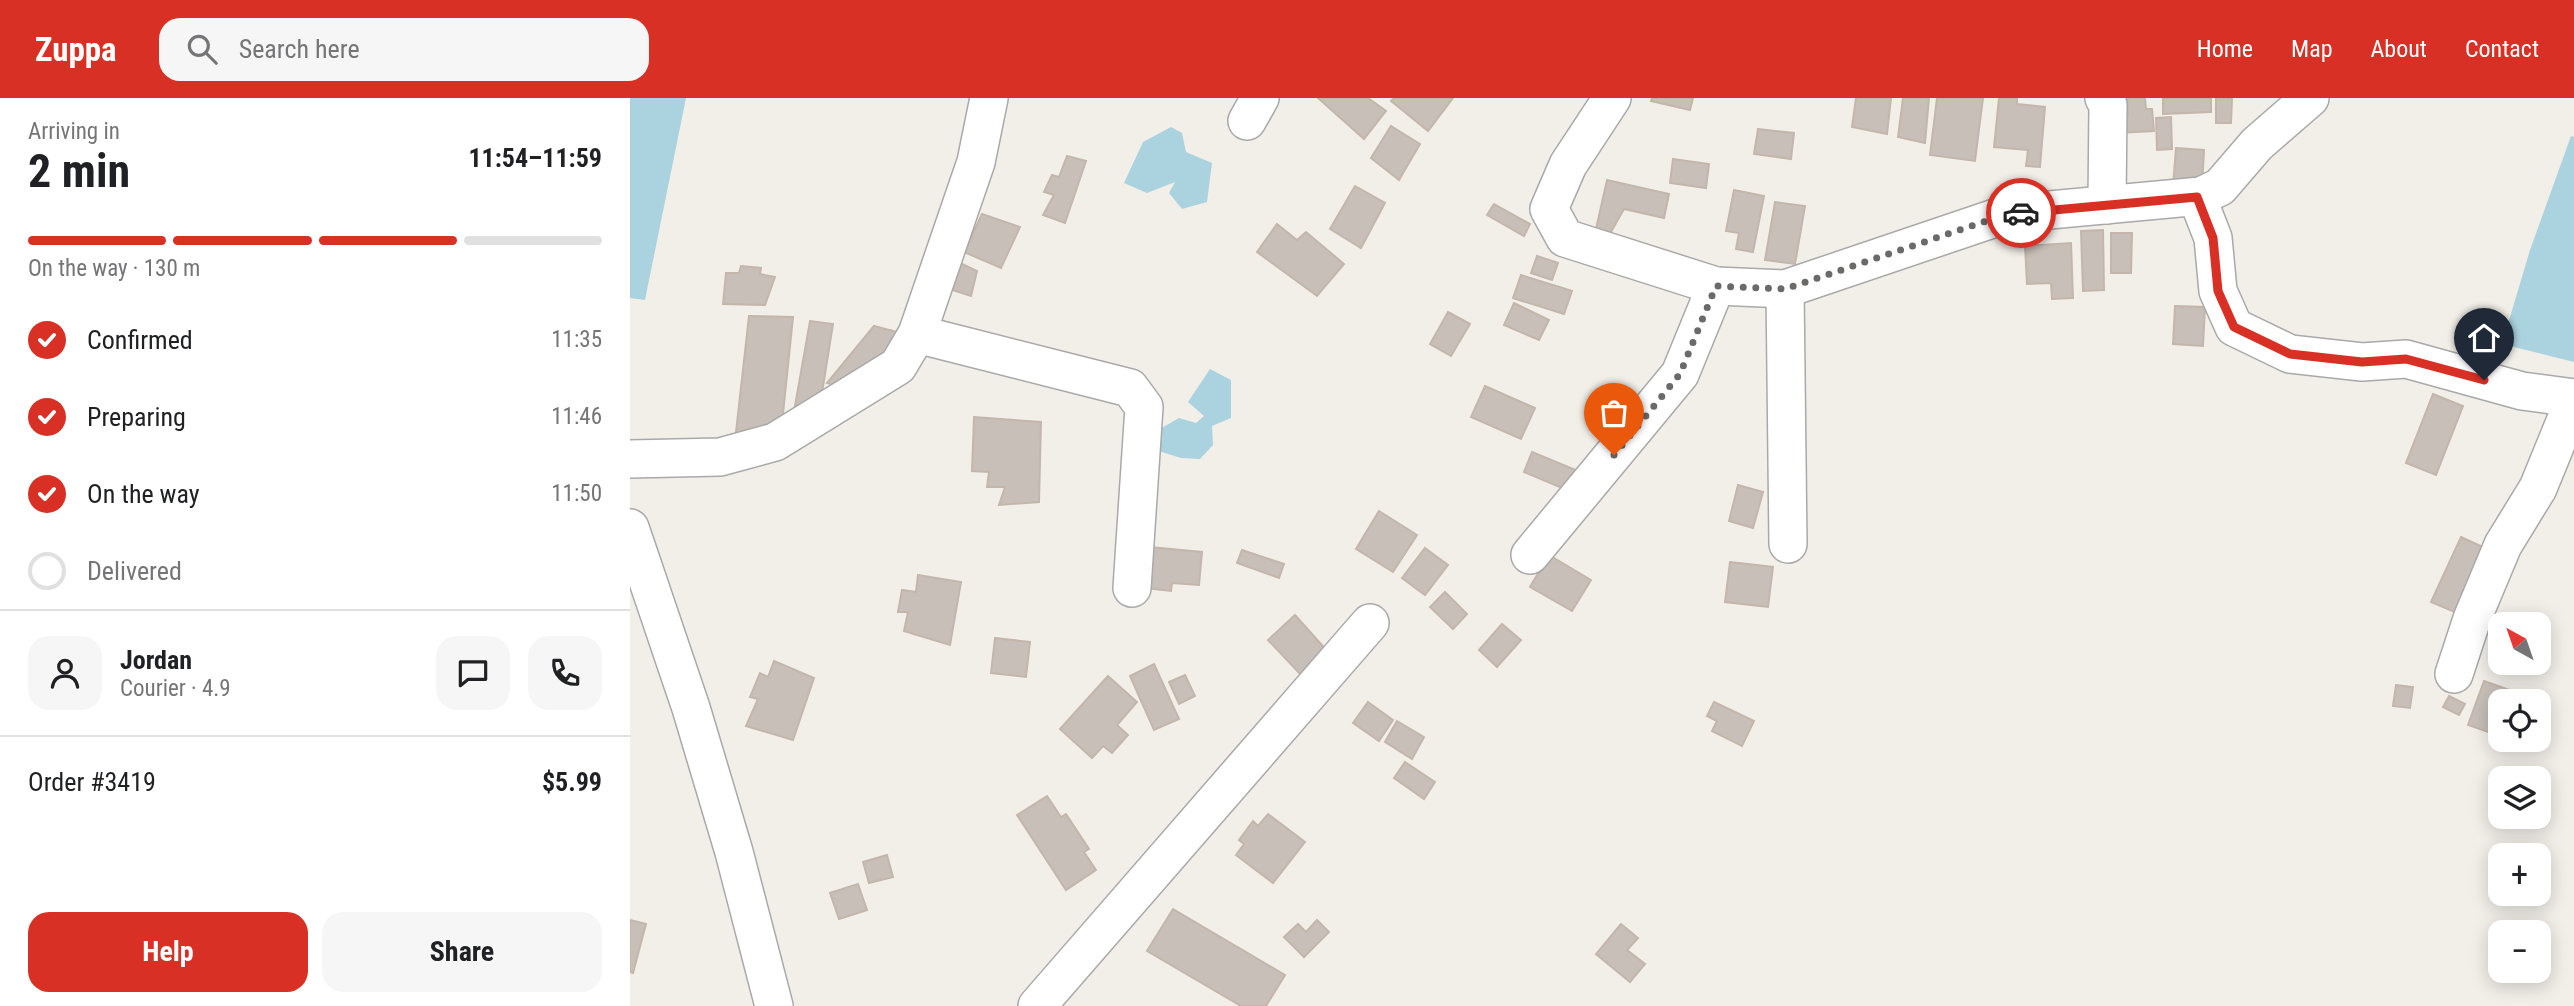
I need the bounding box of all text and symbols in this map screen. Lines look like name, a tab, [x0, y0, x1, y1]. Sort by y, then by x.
search box	[159, 18, 649, 81]
text: Zuppa	[35, 30, 117, 69]
icon: search	[183, 30, 221, 68]
text: Search here	[239, 34, 360, 64]
text: Home	[2197, 35, 2253, 63]
text: Map	[2291, 35, 2333, 63]
text: About	[2371, 35, 2427, 63]
text: Contact	[2465, 35, 2539, 63]
text: Arriving in	[28, 118, 120, 145]
text: 11:54–11:59	[468, 143, 602, 173]
text: 2 min	[28, 144, 130, 198]
courier	[1986, 178, 2056, 248]
icon: car	[2002, 194, 2040, 232]
text: On the way · 130 m	[28, 255, 200, 282]
pin	[2454, 308, 2514, 380]
icon: home	[2465, 319, 2503, 357]
icon: check	[28, 321, 66, 359]
text: Confirmed	[87, 325, 193, 355]
text: 11:35	[551, 326, 602, 353]
pin	[1584, 383, 1644, 455]
icon: bag	[1595, 394, 1633, 432]
icon: check	[28, 398, 66, 436]
text: Preparing	[87, 402, 186, 432]
text: 11:46	[551, 403, 602, 430]
icon: check	[28, 475, 66, 513]
text: On the way	[87, 479, 200, 509]
text: 11:50	[551, 480, 602, 507]
text: Delivered	[87, 556, 182, 586]
north arrow	[2488, 612, 2552, 676]
map controls	[2488, 612, 2551, 983]
button: person	[28, 636, 102, 710]
button: chat	[436, 636, 510, 710]
button: phone	[528, 636, 602, 710]
text: Jordan	[120, 645, 192, 675]
text: Courier · 4.9	[120, 675, 231, 702]
button: locate	[2488, 689, 2551, 752]
button: layers	[2488, 766, 2551, 829]
text: Order #3419	[28, 767, 156, 797]
text: $5.99	[542, 767, 602, 797]
button: +	[2488, 843, 2551, 906]
button: Help	[28, 912, 308, 992]
button: Share	[322, 912, 602, 992]
button: −	[2488, 920, 2551, 983]

